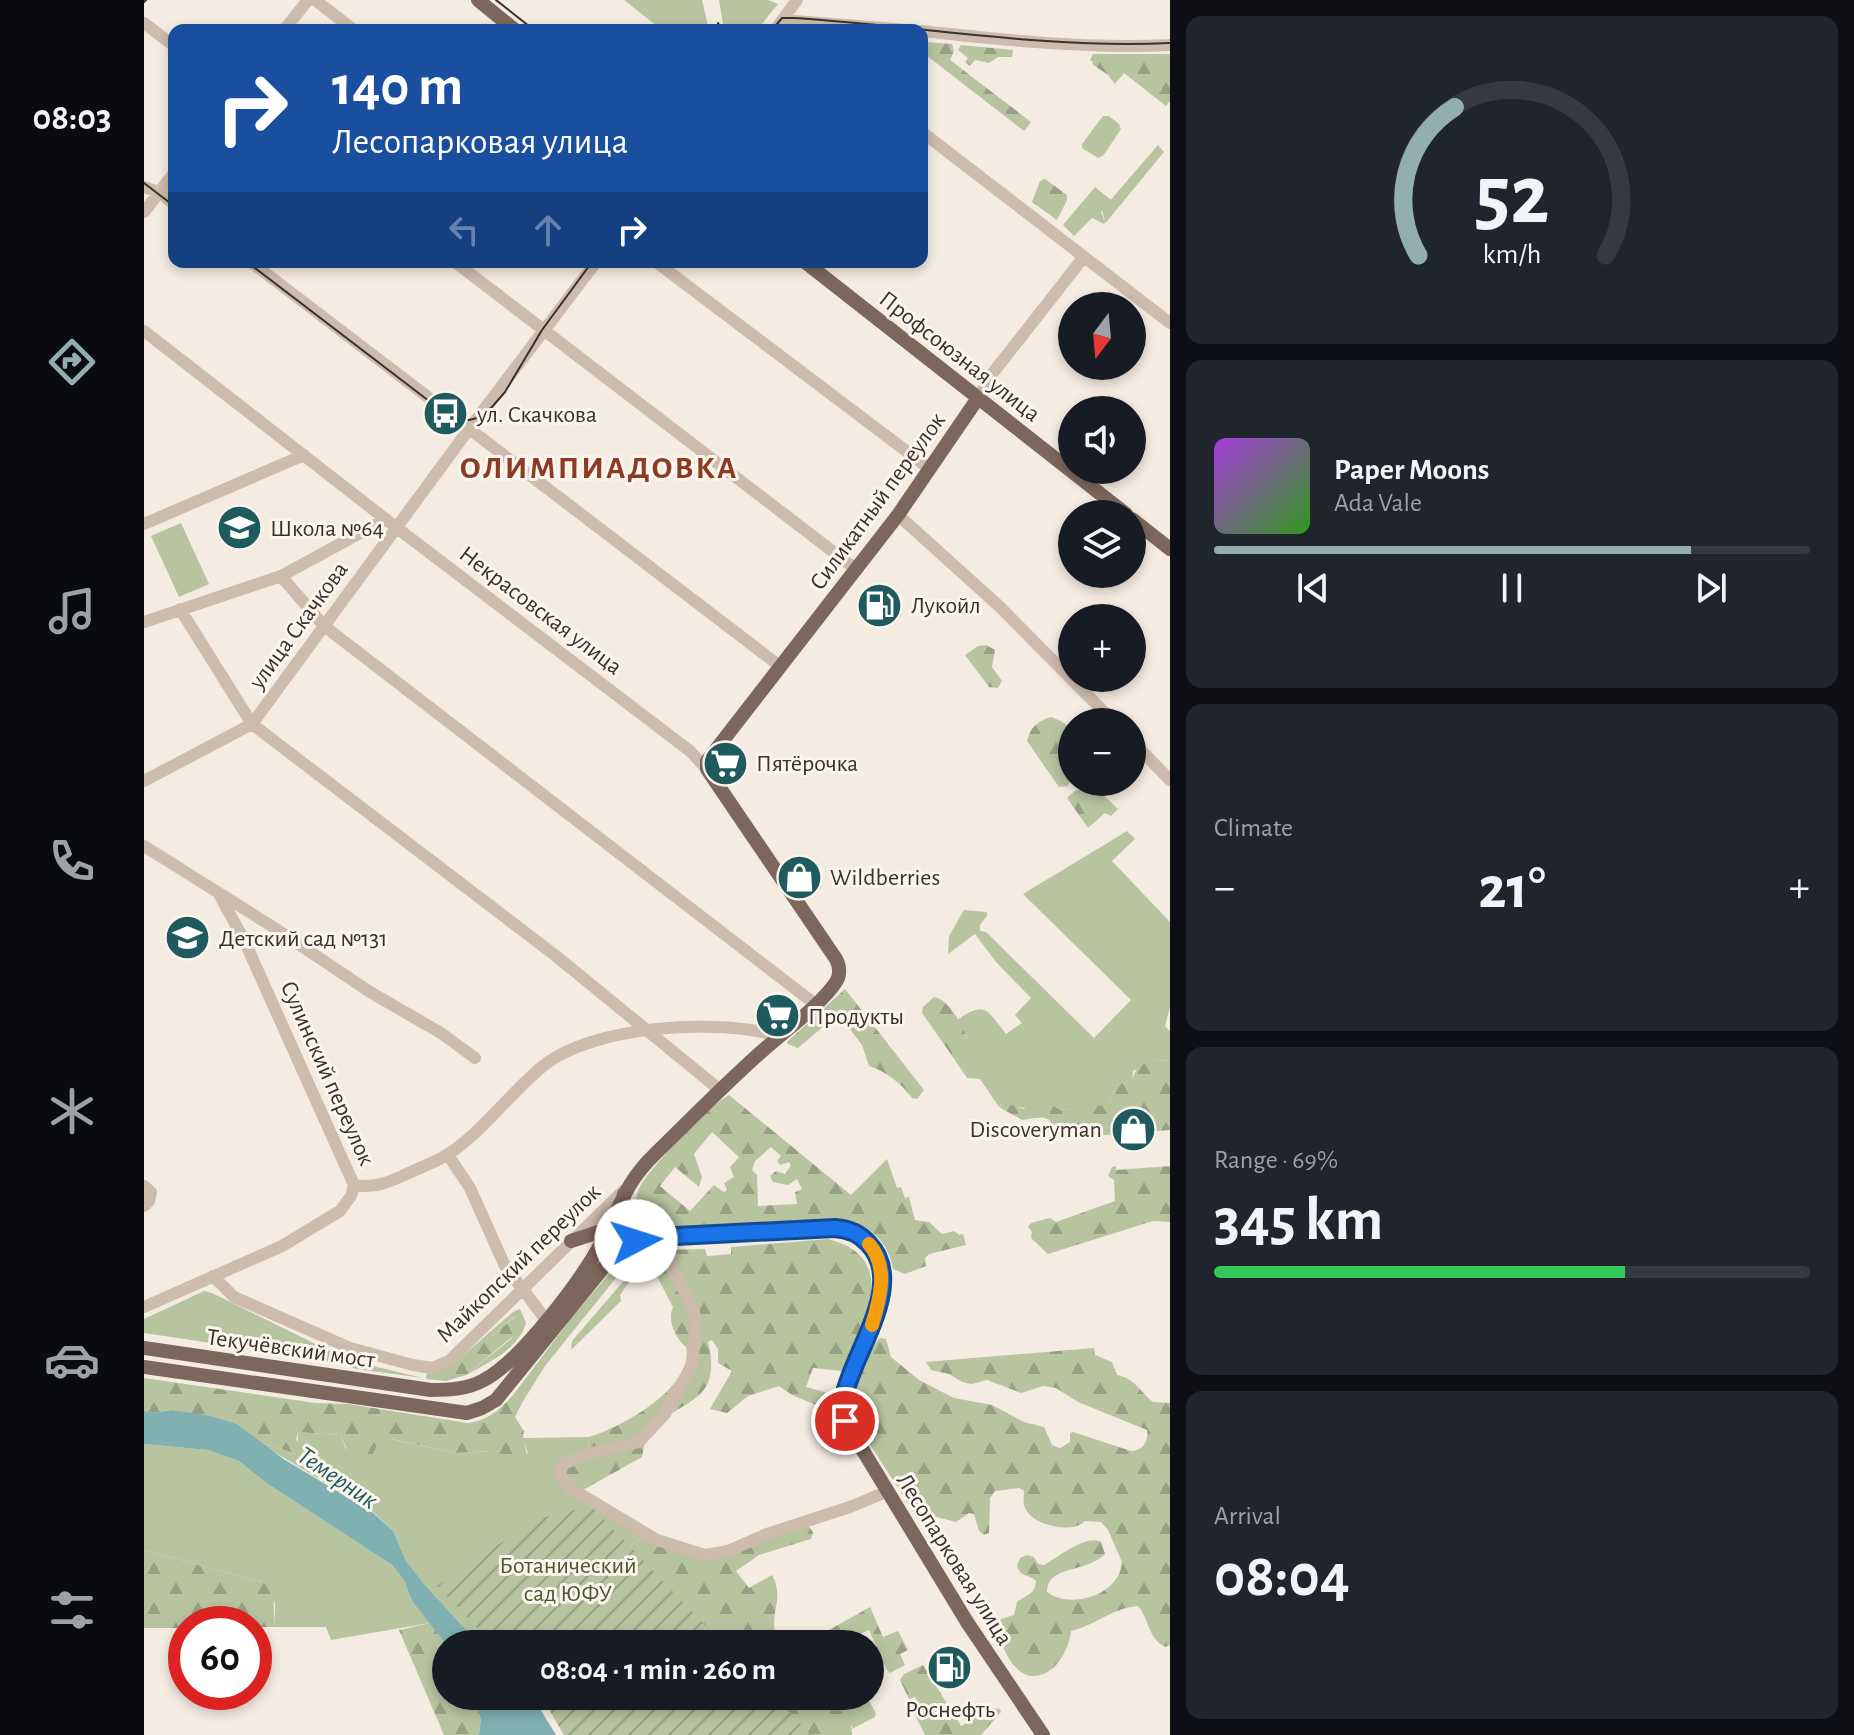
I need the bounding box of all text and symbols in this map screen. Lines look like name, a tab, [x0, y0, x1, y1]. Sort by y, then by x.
icon: right	[200, 56, 304, 160]
text: 140 m	[332, 59, 463, 115]
text: 08:03	[32, 100, 112, 136]
text: Лесопарковая улица	[332, 124, 628, 160]
text: 52	[1474, 154, 1550, 238]
icon: left	[442, 208, 486, 252]
icon: ahead	[526, 208, 570, 252]
icon: right	[610, 208, 654, 252]
text: km/h	[1483, 240, 1541, 269]
street label: Профсоюзная улица	[875, 287, 1044, 427]
north arrow	[1058, 292, 1146, 380]
map controls	[1058, 292, 1146, 796]
icon: directions	[44, 334, 100, 390]
bus stop icon: ул. Скачкова	[422, 390, 470, 438]
button: sound	[1058, 396, 1146, 484]
place label: ул. Скачкова	[476, 403, 597, 427]
street label: Силикатный переулок	[806, 408, 950, 595]
district label: ОЛИМПИАДОВКА	[460, 452, 738, 484]
text: Paper Moons	[1334, 455, 1489, 485]
text: Ada Vale	[1334, 490, 1422, 516]
button: layers	[1058, 500, 1146, 588]
school or university icon: Школа №64	[215, 504, 263, 552]
place label: Школа №64	[270, 517, 384, 541]
street label: Некрасовская улица	[455, 542, 626, 680]
street label: улица Скачкова	[244, 558, 353, 694]
icon: previous	[1291, 566, 1335, 610]
icon: pause	[1490, 566, 1534, 610]
icon: next	[1689, 566, 1733, 610]
fuel station icon: Лукойл	[856, 581, 904, 629]
icon: music	[44, 583, 100, 639]
place label: Лукойл	[911, 594, 981, 618]
button: +	[1058, 604, 1146, 692]
button: −	[1058, 708, 1146, 796]
supermarket icon: Пятёрочка	[701, 739, 749, 787]
place label: Пятёрочка	[756, 752, 858, 776]
text: Climate	[1214, 815, 1293, 841]
icon: phone	[44, 833, 100, 889]
shop icon: Wildberries	[775, 853, 823, 901]
text: 21°	[1478, 859, 1546, 919]
place label: Wildberries	[830, 866, 940, 890]
text: −	[1214, 866, 1235, 910]
text: +	[1789, 866, 1810, 910]
school or university icon: Детский сад №131	[164, 914, 212, 962]
place label: Детский сад №131	[219, 927, 388, 951]
street label: Сулинский переулок	[276, 978, 379, 1169]
supermarket icon: Продукты	[753, 992, 801, 1040]
place label: Продукты	[808, 1005, 904, 1029]
icon: climate	[44, 1083, 100, 1139]
shop icon: Discoveryman	[1109, 1105, 1157, 1153]
place label: Discoveryman	[970, 1118, 1102, 1142]
text: Range · 69%	[1214, 1147, 1338, 1173]
street label: Майкопский переулок	[432, 1180, 605, 1348]
text: 345 km	[1214, 1191, 1383, 1251]
position arrow	[594, 1199, 678, 1283]
street label: Текучёвский мост	[205, 1325, 377, 1373]
icon: car	[44, 1332, 100, 1388]
pin	[811, 1387, 879, 1455]
icon: arrive	[823, 1399, 867, 1443]
water label: Темерник	[293, 1442, 382, 1514]
street label: Лесопарковая улица	[892, 1469, 1017, 1650]
text: Arrival	[1214, 1503, 1281, 1529]
text: 08:04	[1214, 1547, 1350, 1607]
park label: Ботанический сад ЮФУ	[499, 1554, 637, 1606]
icon: filters	[44, 1582, 100, 1638]
speed limit sign: 60	[168, 1606, 272, 1710]
fuel station icon: Роснефть	[926, 1643, 974, 1691]
text: 08:04 · 1 min · 260 m	[540, 1655, 776, 1685]
place label: Роснефть	[905, 1698, 995, 1722]

